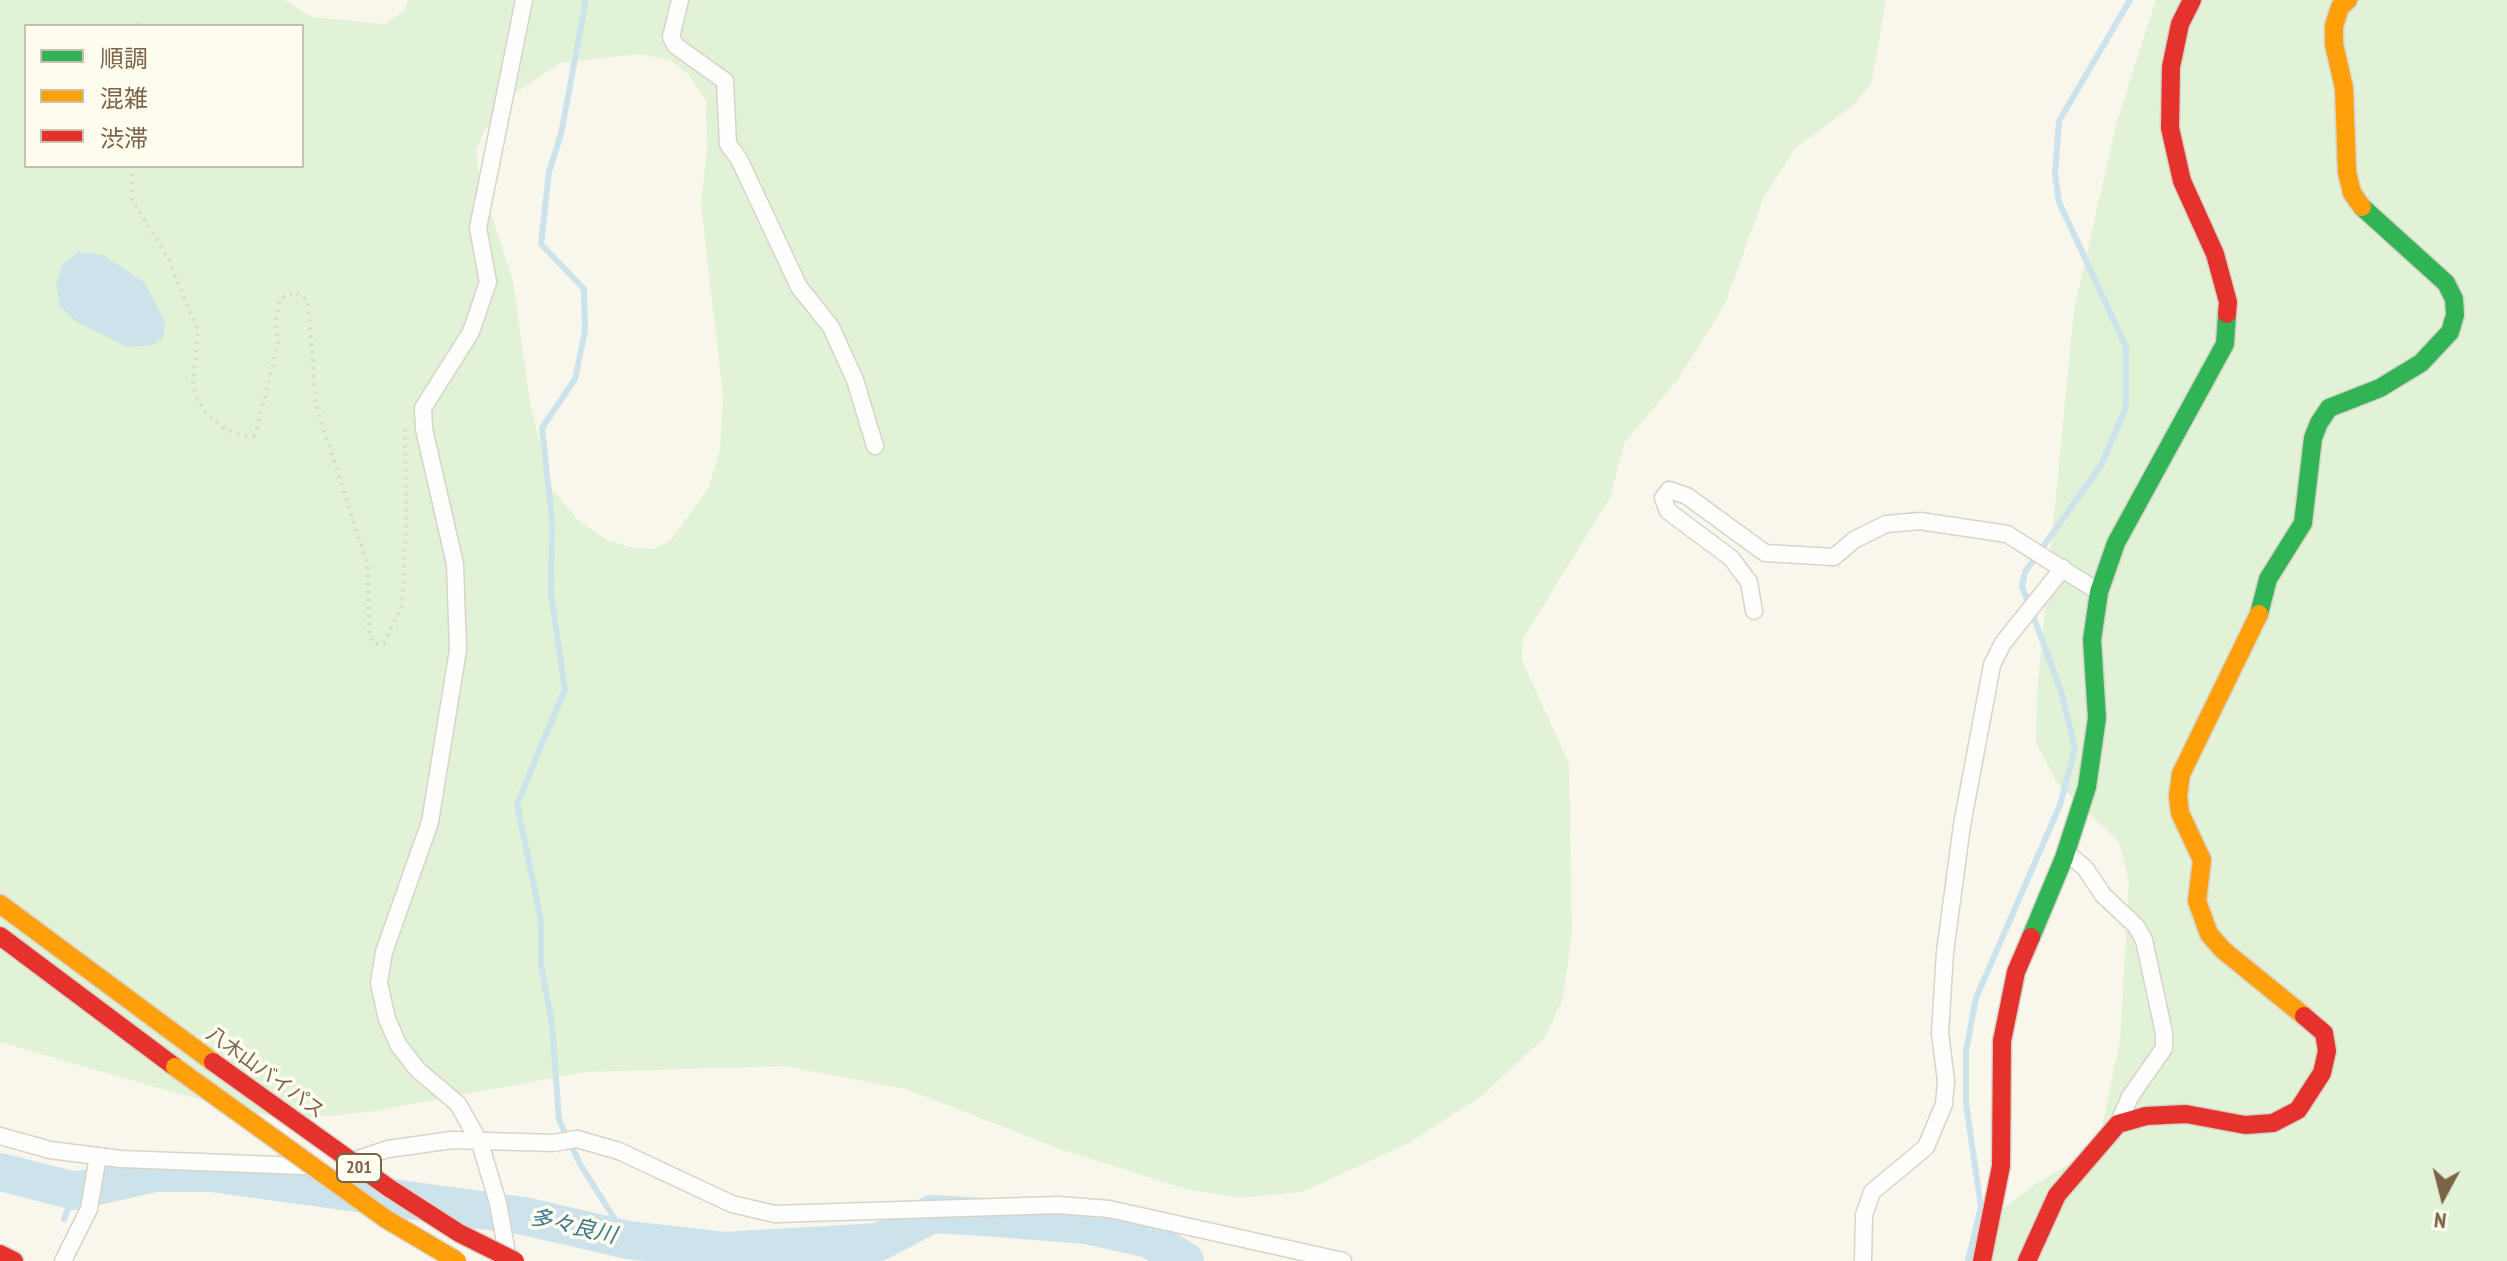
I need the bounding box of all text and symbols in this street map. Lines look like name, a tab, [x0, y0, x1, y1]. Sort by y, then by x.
legend	[24, 24, 304, 168]
text: 順調	[100, 43, 148, 74]
text: 混雑	[100, 83, 148, 114]
text: 渋滞	[100, 123, 148, 154]
street label: 八木山バイパス	[201, 1022, 329, 1124]
road number: 201	[337, 1154, 381, 1182]
north arrow	[2403, 1157, 2483, 1237]
water label: 多々良川	[527, 1204, 619, 1250]
text: N	[2432, 1206, 2448, 1235]

